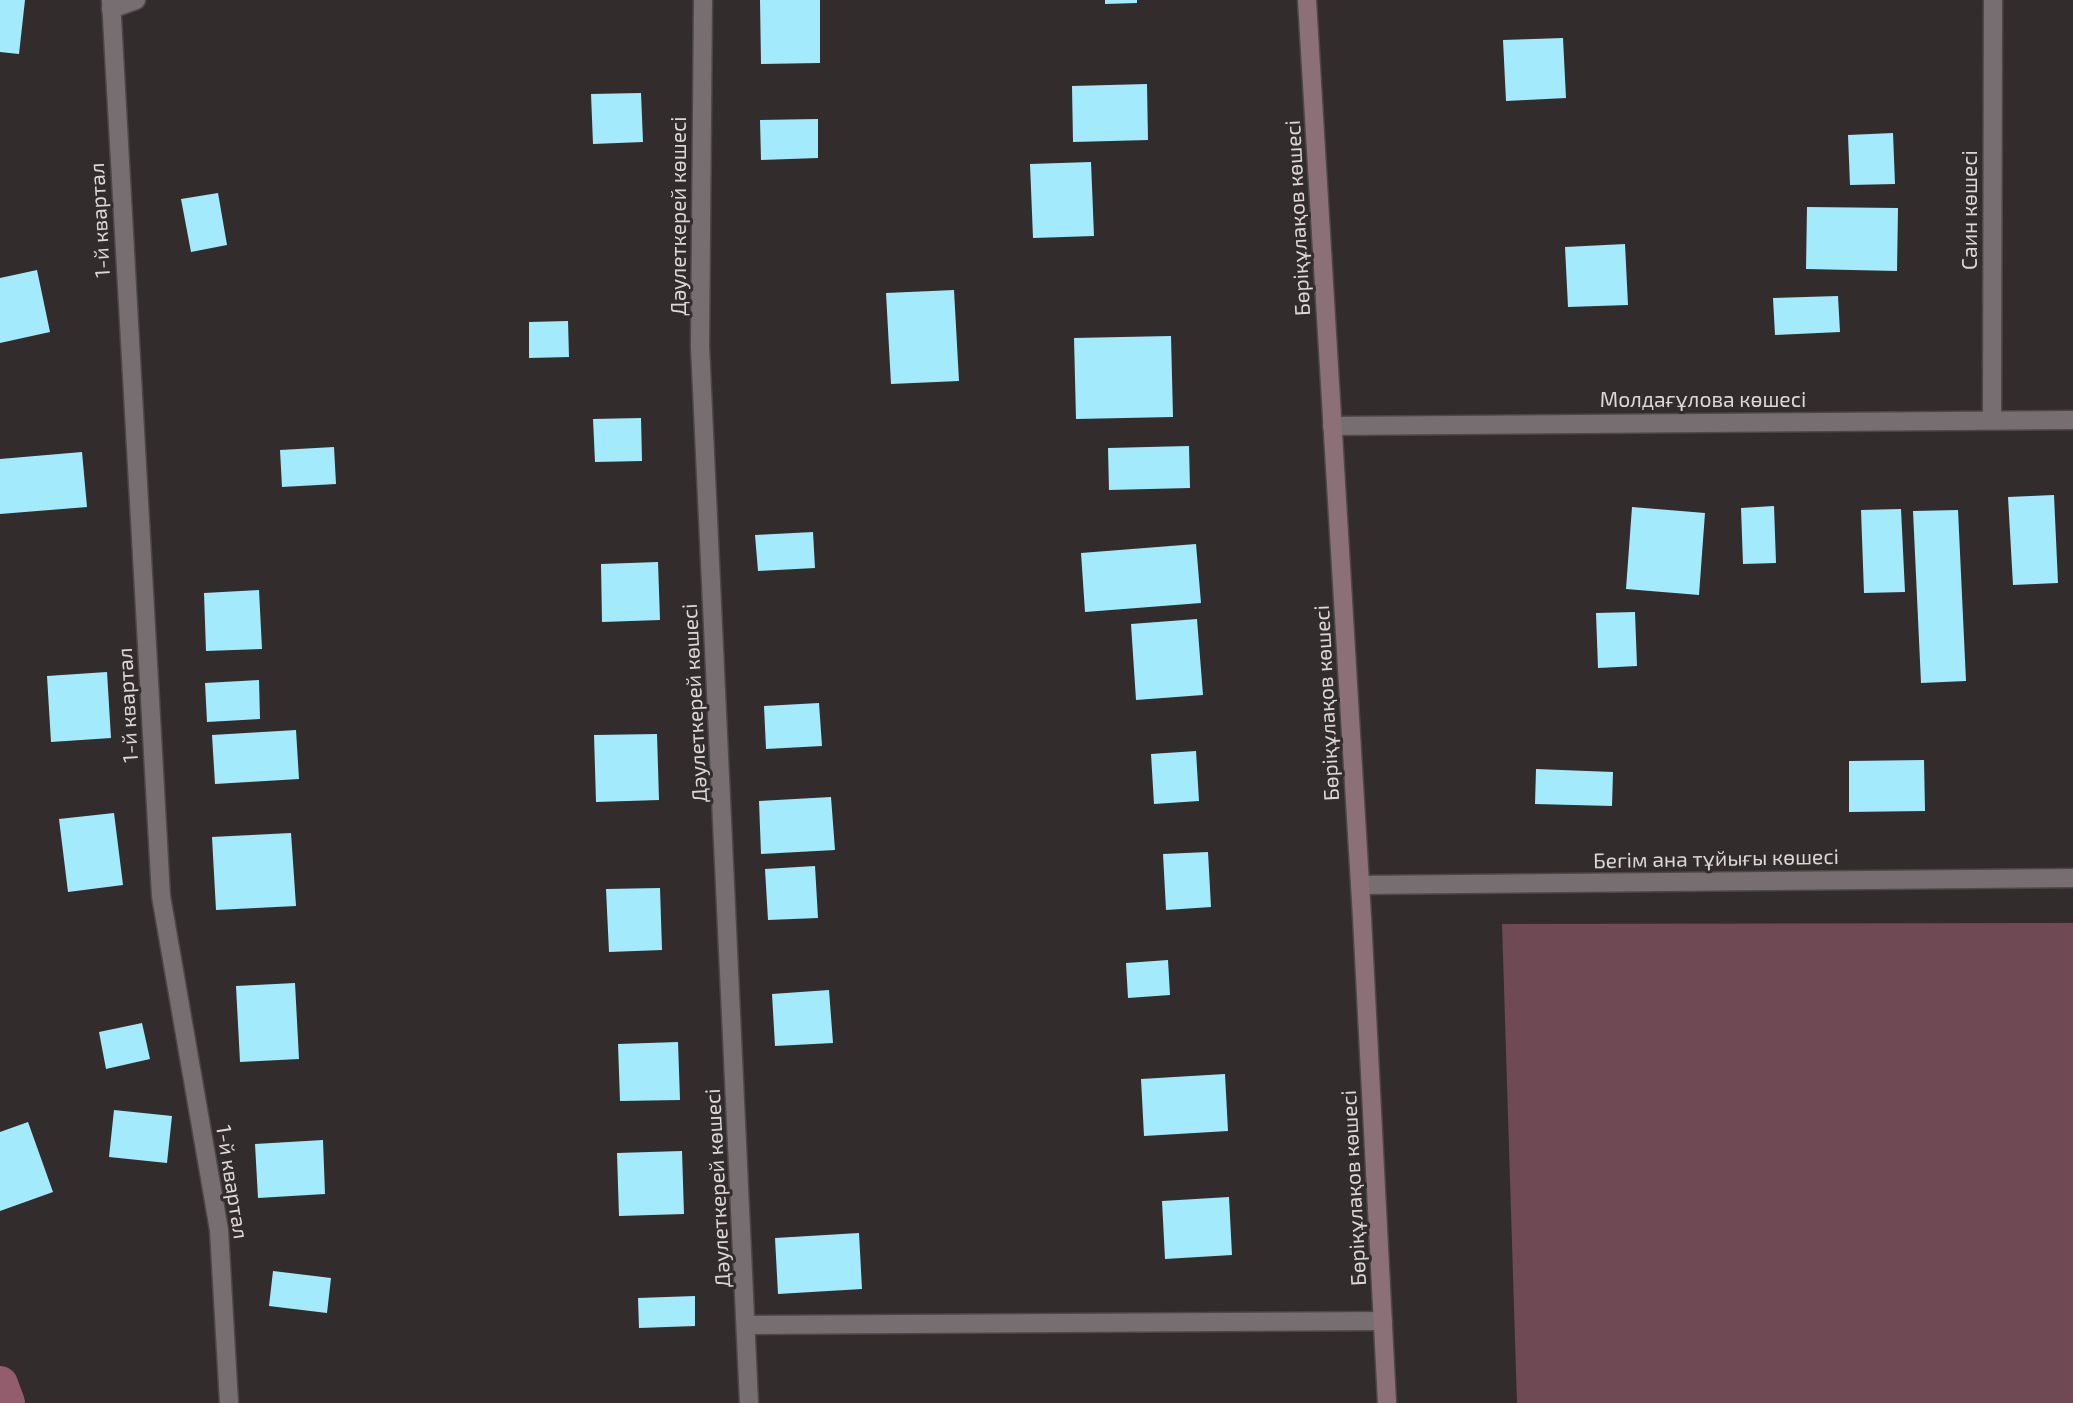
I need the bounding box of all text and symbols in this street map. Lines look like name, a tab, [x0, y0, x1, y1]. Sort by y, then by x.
street label: Дәулеткерей көшесі	[666, 116, 692, 316]
street label: Бөріқұлақов көшесі	[1280, 119, 1316, 317]
street label: Саин көшесі	[1957, 150, 1983, 270]
street label: 1-й квартал	[84, 162, 116, 278]
street label: Молдағұлова көшесі	[1600, 387, 1806, 413]
street label: Дәулеткерей көшесі	[677, 603, 713, 803]
street label: Бөріқұлақов көшесі	[1309, 604, 1345, 802]
street label: 1-й квартал	[112, 647, 144, 763]
street label: Бегім ана тұйығы көшесі	[1593, 844, 1839, 874]
street label: Дәулеткерей көшесі	[700, 1088, 736, 1288]
street label: Бөріқұлақов көшесі	[1336, 1089, 1372, 1287]
street label: 1-й квартал	[211, 1123, 253, 1241]

